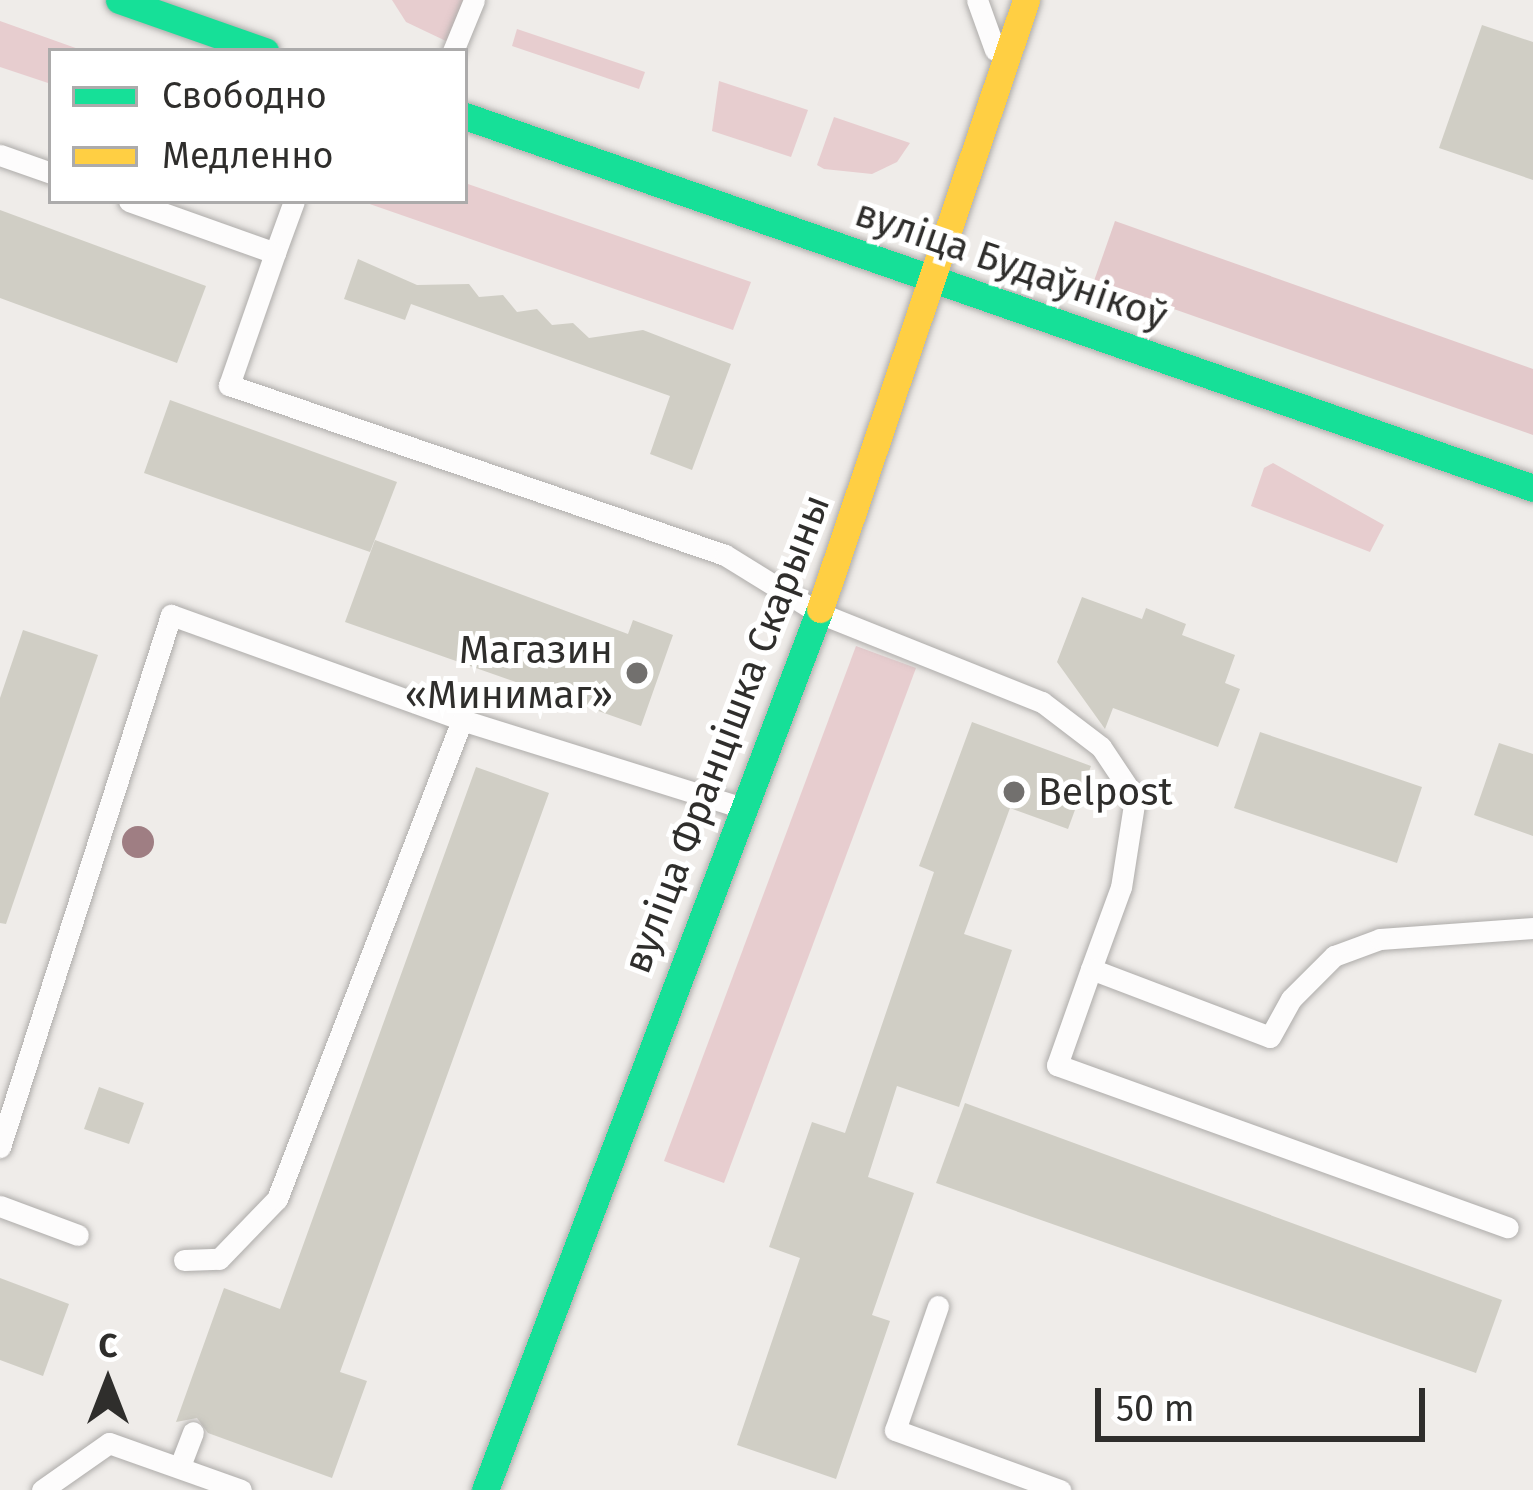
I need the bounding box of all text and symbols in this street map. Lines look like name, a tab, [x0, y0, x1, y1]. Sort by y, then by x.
legend	[48, 48, 468, 204]
text: Свободно	[162, 74, 327, 118]
text: Медленно	[162, 134, 334, 178]
street label: вуліца Будаўнікоў	[849, 190, 1173, 340]
street label: вуліца Францішка Скарыны	[614, 488, 840, 980]
place label: Магазин «Минимаг»	[405, 628, 613, 719]
marker: Магазин «Минимаг»	[624, 660, 650, 686]
place label: Belpost	[1038, 769, 1173, 815]
marker: Belpost	[1001, 779, 1027, 805]
north arrow	[48, 1322, 168, 1442]
text: С	[99, 1326, 117, 1366]
scale bar	[1101, 1364, 1431, 1438]
text: 50 m	[1116, 1387, 1195, 1431]

